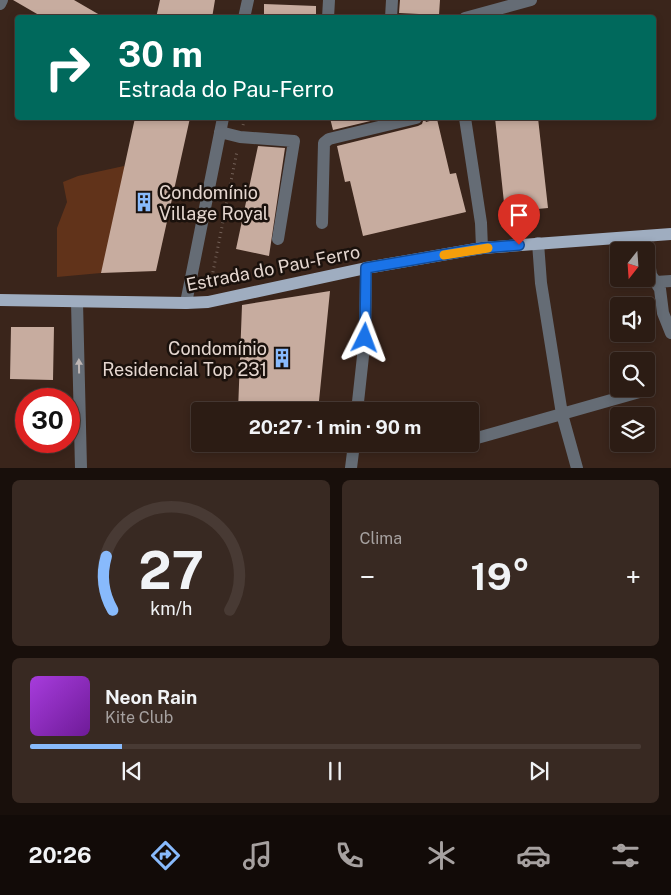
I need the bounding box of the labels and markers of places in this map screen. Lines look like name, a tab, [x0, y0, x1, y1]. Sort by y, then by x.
place label: Condomínio Village Royal	[159, 182, 268, 224]
building icon: Condomínio Village Royal	[133, 191, 155, 213]
pin	[498, 194, 540, 245]
place label: Condomínio Residencial Top 231	[102, 338, 267, 380]
building icon: Condomínio Residencial Top 231	[271, 347, 293, 369]

